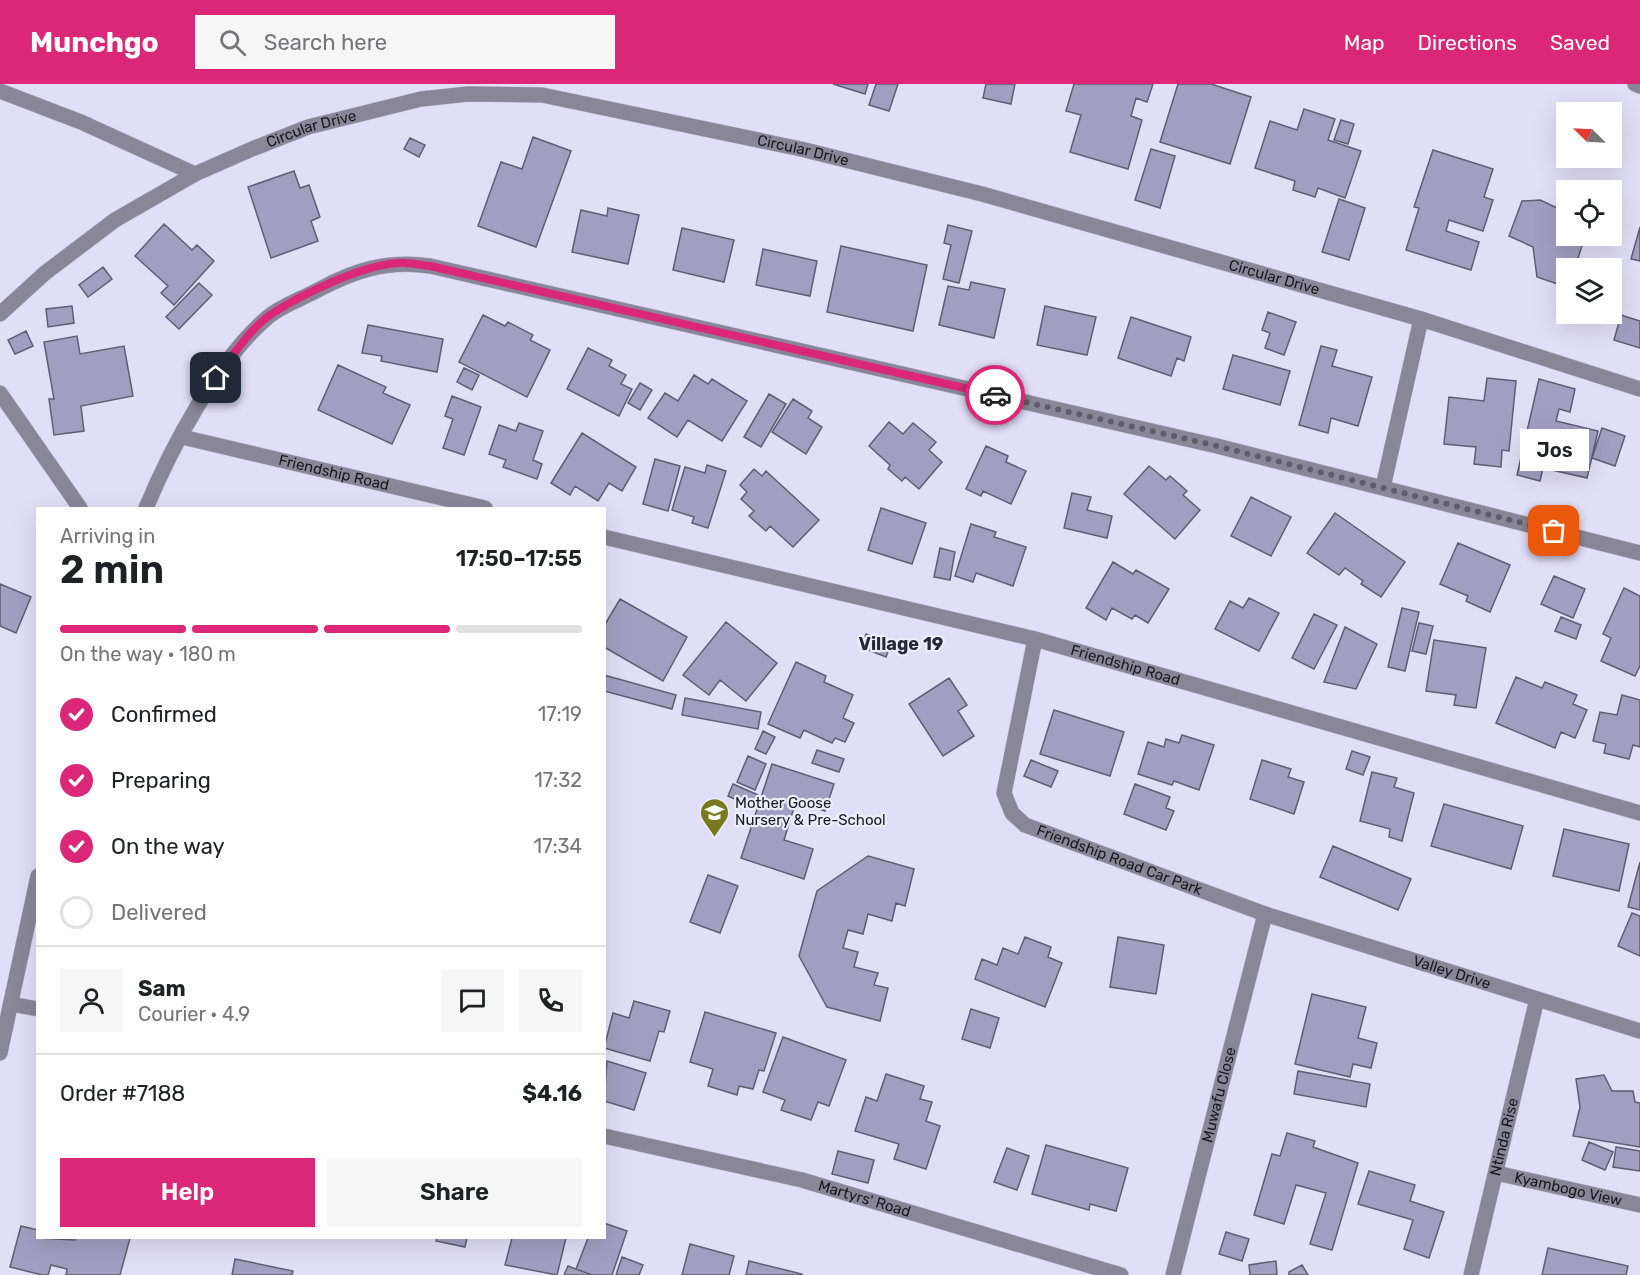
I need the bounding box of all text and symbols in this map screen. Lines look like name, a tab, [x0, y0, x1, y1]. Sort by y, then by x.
search box	[195, 15, 615, 69]
text: Munchgo	[30, 26, 159, 59]
icon: search	[216, 26, 249, 59]
text: Search here	[264, 29, 387, 56]
text: Map	[1344, 30, 1385, 55]
text: Directions	[1418, 30, 1517, 55]
text: Saved	[1550, 30, 1610, 55]
north arrow	[1556, 102, 1622, 168]
map controls	[1556, 102, 1622, 324]
street label: Circular Drive	[264, 106, 358, 152]
street label: Circular Drive	[756, 131, 851, 170]
button: locate	[1556, 180, 1622, 246]
street label: Circular Drive	[1227, 256, 1322, 299]
button: layers	[1556, 258, 1622, 324]
pin	[190, 352, 241, 403]
icon: home	[199, 361, 232, 394]
courier	[965, 365, 1025, 425]
icon: car	[979, 379, 1012, 412]
callout: Jos	[1520, 429, 1588, 471]
text: Jos	[1536, 438, 1573, 462]
street label: Friendship Road	[277, 451, 391, 494]
pin	[1528, 505, 1579, 556]
icon: bag	[1537, 514, 1570, 547]
text: Arriving in	[60, 524, 155, 548]
text: 17:50–17:55	[456, 545, 582, 572]
text: 2 min	[60, 547, 164, 593]
district label: Village 19	[859, 633, 943, 655]
street label: Friendship Road	[1069, 641, 1182, 689]
text: On the way · 180 m	[60, 642, 236, 666]
icon: check	[60, 698, 93, 731]
text: Confirmed	[111, 701, 217, 728]
text: 17:19	[538, 702, 582, 726]
icon: check	[60, 764, 93, 797]
text: Preparing	[111, 767, 211, 794]
text: 17:32	[534, 768, 582, 792]
place label: Mother Goose Nursery & Pre-School	[735, 794, 886, 829]
school or university icon: Mother Goose Nursery & Pre-School	[698, 796, 730, 838]
street label: Friendship Road Car Park	[1034, 821, 1205, 899]
icon: check	[60, 830, 93, 863]
text: On the way	[111, 833, 225, 860]
text: 17:34	[534, 834, 582, 858]
text: Delivered	[111, 899, 207, 926]
street label: Valley Drive	[1411, 952, 1493, 993]
button: person	[60, 969, 123, 1032]
button: chat	[441, 969, 504, 1032]
button: phone	[519, 969, 582, 1032]
text: Sam	[138, 975, 186, 1002]
text: Courier · 4.9	[138, 1002, 250, 1026]
street label: Muwafu Close	[1198, 1045, 1240, 1144]
text: Order #7188	[60, 1080, 185, 1107]
text: $4.16	[522, 1080, 582, 1107]
street label: Ntinda Rise	[1486, 1096, 1522, 1178]
button: Help	[60, 1158, 315, 1227]
button: Share	[327, 1158, 582, 1227]
street label: Kyambogo View	[1513, 1168, 1624, 1210]
street label: Martyrs' Road	[816, 1176, 913, 1221]

